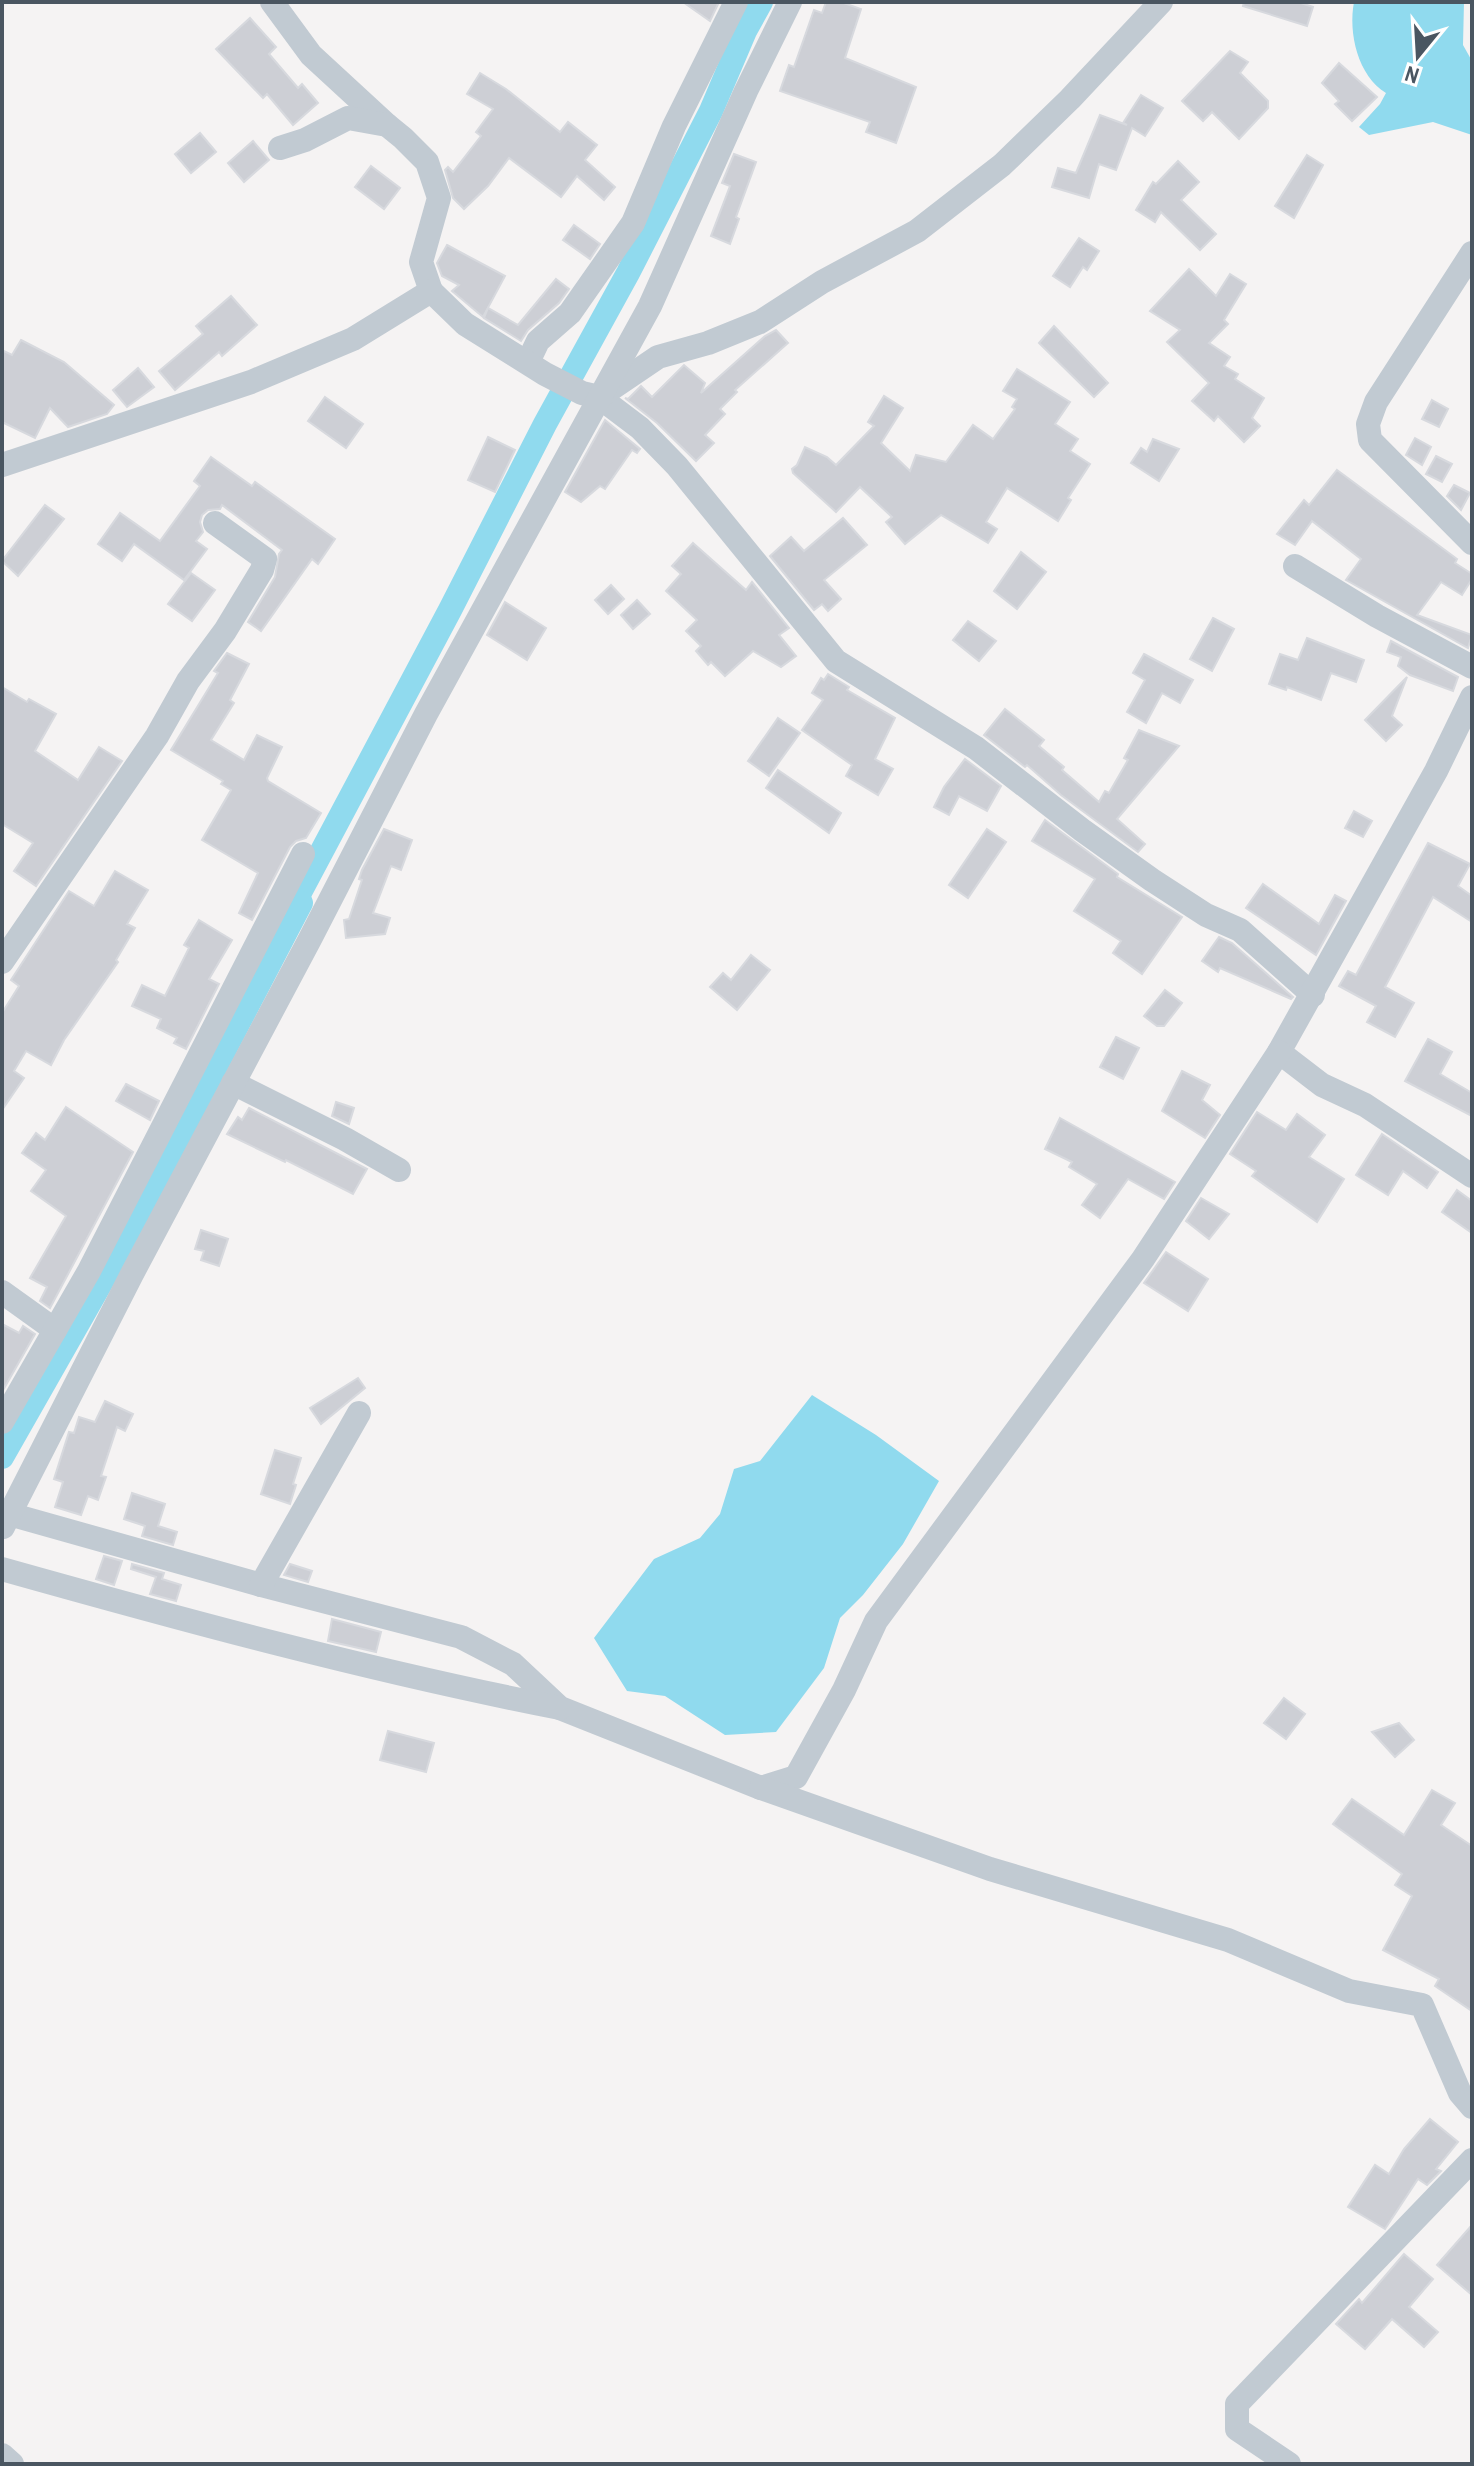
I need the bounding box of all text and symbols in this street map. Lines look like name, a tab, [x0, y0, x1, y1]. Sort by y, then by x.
north arrow	[1378, 16, 1458, 96]
text: N	[1401, 59, 1423, 91]

